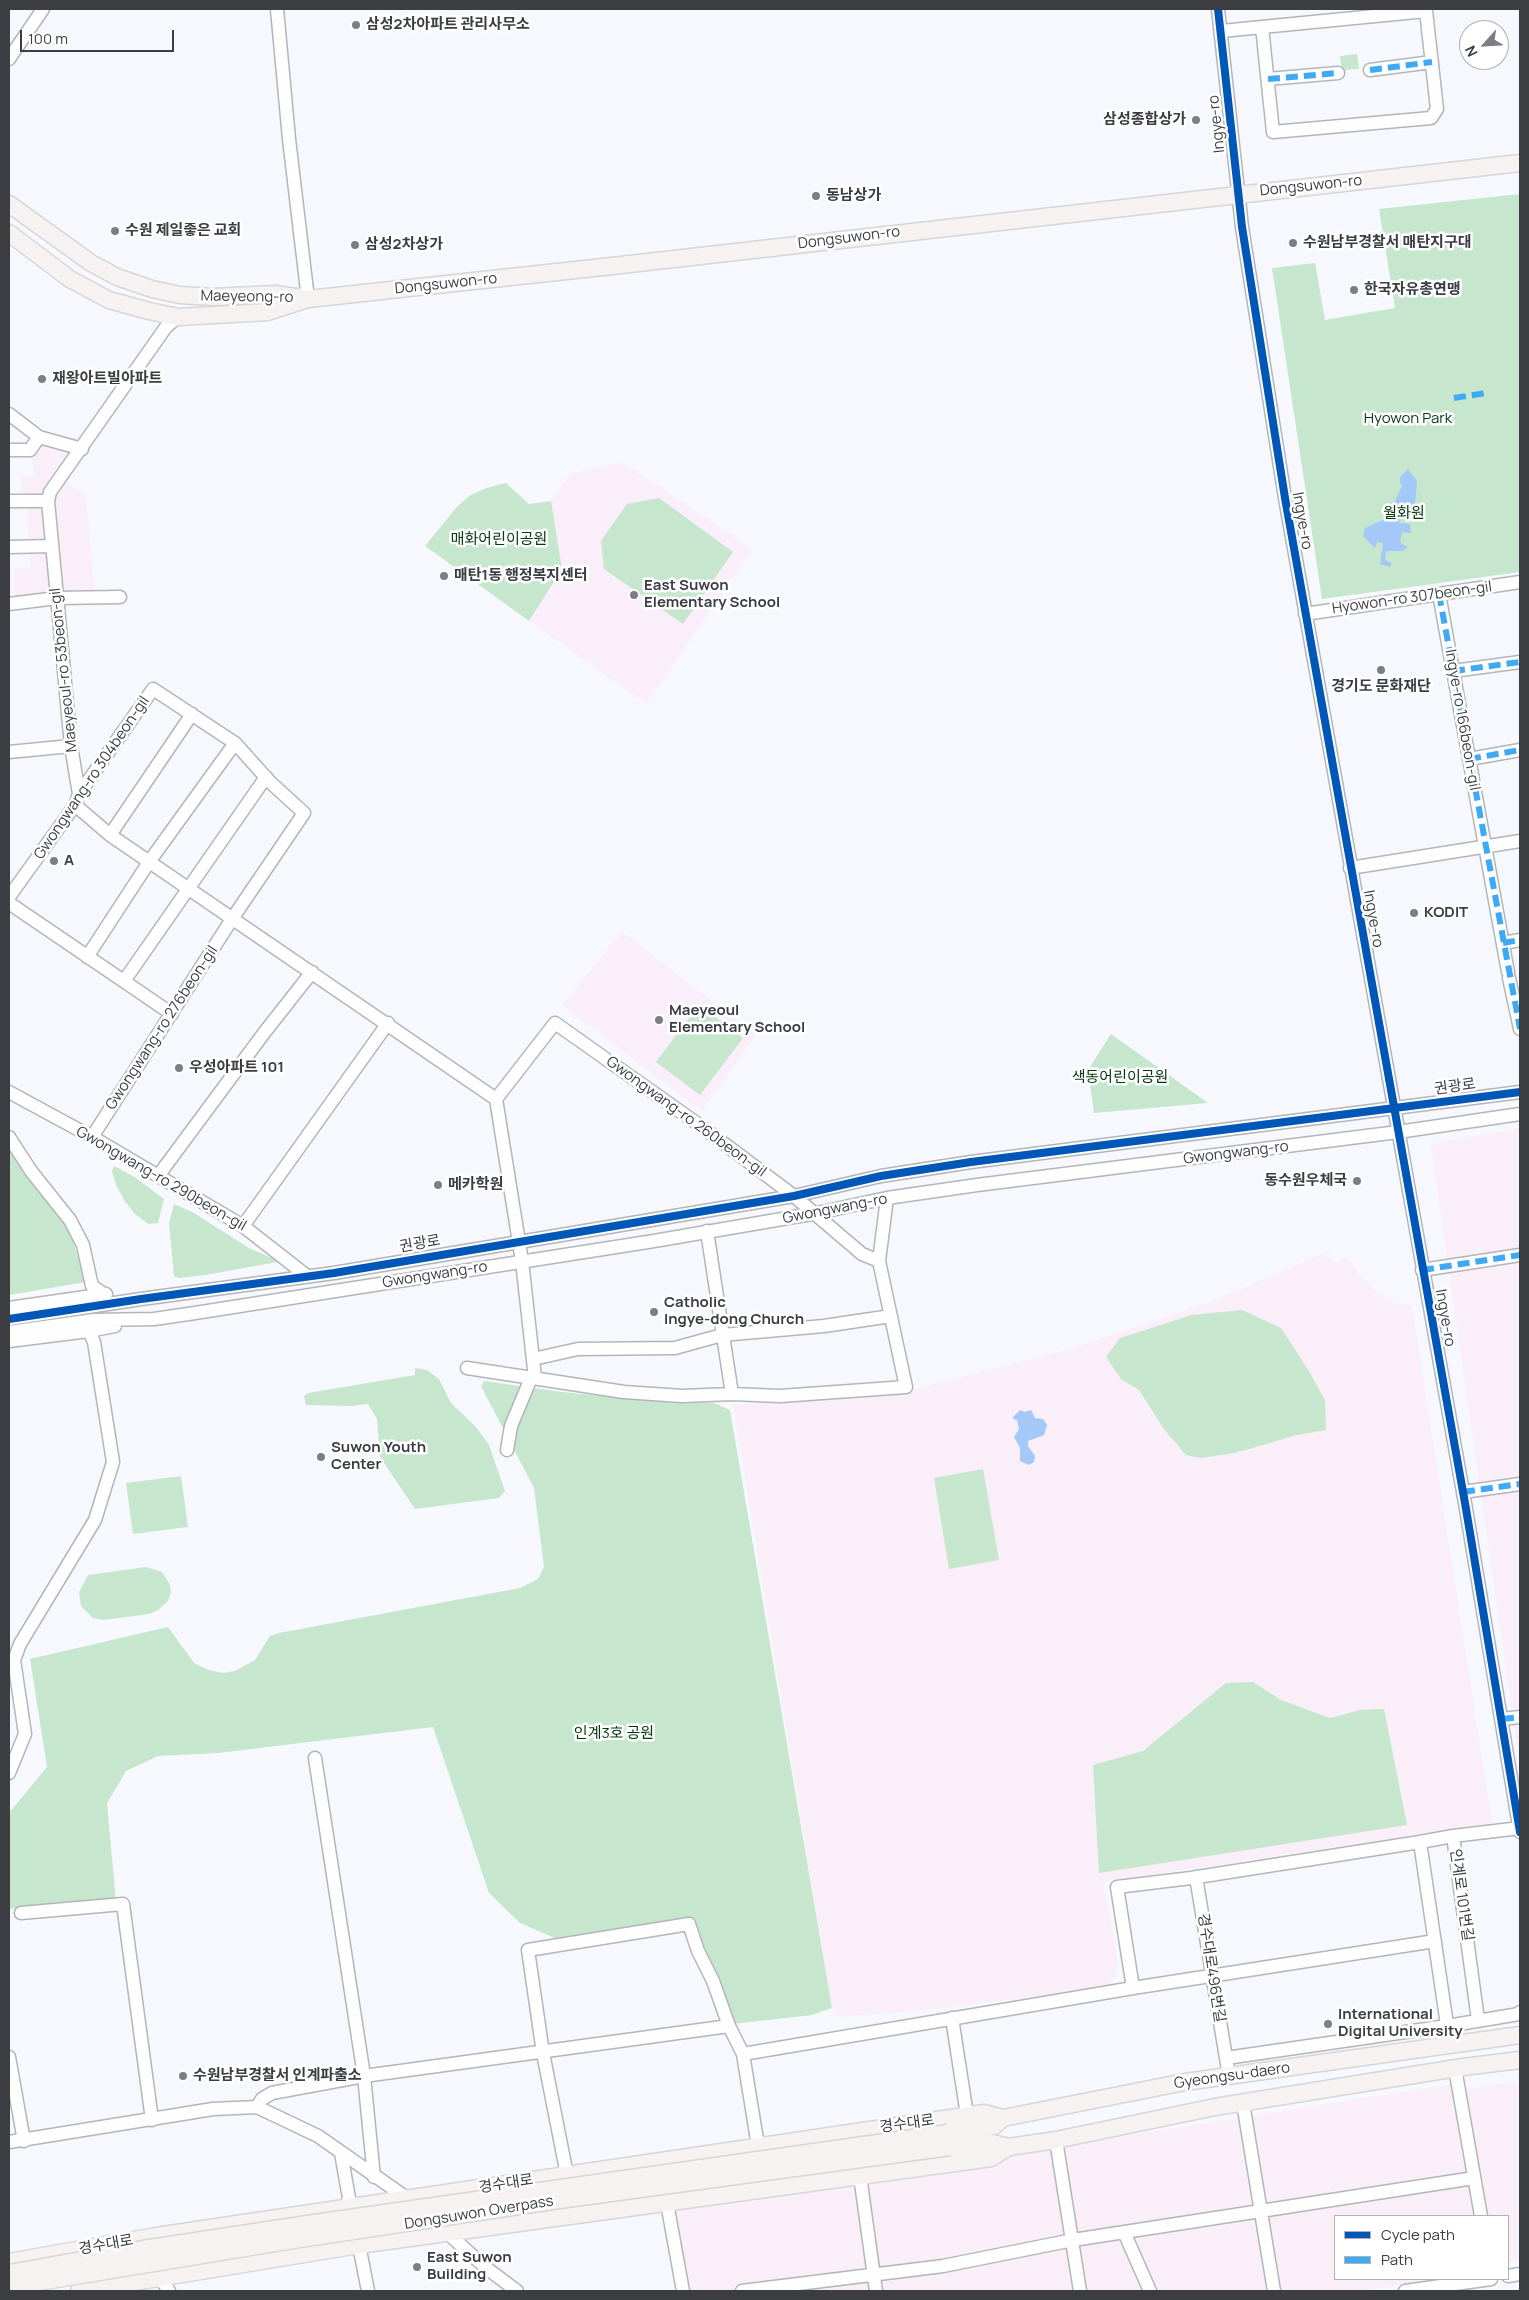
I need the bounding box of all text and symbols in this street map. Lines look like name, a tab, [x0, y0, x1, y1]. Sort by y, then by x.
place label: 삼성2차아파트 관리사무소	[366, 16, 530, 34]
marker: 삼성2차아파트 관리사무소	[350, 19, 362, 31]
scale bar	[22, 20, 176, 52]
north arrow	[1459, 20, 1509, 70]
text: 100 m	[28, 28, 68, 49]
text: N	[1460, 43, 1482, 60]
street label: Ingye-ro	[1205, 94, 1229, 154]
place label: 삼성종합상가	[1103, 111, 1186, 129]
marker: 삼성종합상가	[1190, 114, 1202, 126]
street label: Dongsuwon-ro	[1259, 172, 1363, 200]
place label: 동남상가	[826, 187, 881, 205]
marker: 동남상가	[810, 190, 822, 202]
place label: 수원 제일좋은 교회	[125, 222, 241, 240]
street label: Dongsuwon-ro	[797, 223, 901, 253]
marker: 수원 제일좋은 교회	[109, 225, 121, 237]
place label: 수원남부경찰서 매탄지구대	[1303, 234, 1472, 252]
place label: 삼성2차상가	[365, 236, 443, 254]
marker: 수원남부경찰서 매탄지구대	[1287, 237, 1299, 249]
marker: 삼성2차상가	[349, 239, 361, 251]
street label: Dongsuwon-ro	[394, 270, 498, 298]
place label: 한국자유총연맹	[1364, 281, 1461, 299]
marker: 한국자유총연맹	[1348, 284, 1360, 296]
street label: Maeyeong-ro	[200, 287, 294, 307]
place label: 재왕아트빌아파트	[52, 370, 162, 388]
marker: 재왕아트빌아파트	[36, 373, 48, 385]
park label: Hyowon Park	[1364, 410, 1452, 428]
street label: Ingye-ro	[1288, 491, 1316, 551]
park label: 월화원	[1383, 505, 1425, 523]
park label: 매화어린이공원	[451, 531, 547, 549]
place label: 매탄1동 행정복지센터	[454, 567, 588, 585]
marker: 매탄1동 행정복지센터	[438, 570, 450, 582]
place label: East Suwon Elementary School	[644, 577, 780, 612]
street label: Hyowon-ro 307beon-gil	[1331, 578, 1493, 618]
street label: Maeyeoul-ro 53beon-gil	[46, 587, 82, 753]
marker: East Suwon Elementary School	[628, 589, 640, 601]
street label: Ingye-ro 166beon-gil	[1441, 648, 1483, 792]
marker: 경기도 문화재단	[1375, 664, 1387, 676]
place label: 경기도 문화재단	[1331, 678, 1431, 696]
street label: Gwongwang-ro 304beon-gil	[31, 693, 153, 863]
place label: A	[64, 852, 74, 870]
marker: A	[48, 855, 60, 867]
street label: Ingye-ro	[1359, 889, 1387, 949]
place label: KODIT	[1424, 904, 1468, 922]
marker: KODIT	[1408, 907, 1420, 919]
street label: Gwongwang-ro 276beon-gil	[102, 943, 222, 1113]
place label: Maeyeoul Elementary School	[669, 1002, 805, 1037]
marker: Maeyeoul Elementary School	[653, 1014, 665, 1026]
street label: Gwongwang-ro 260beon-gil	[602, 1053, 770, 1181]
place label: 우성아파트 101	[189, 1059, 284, 1077]
marker: 우성아파트 101	[173, 1062, 185, 1074]
park label: 색동어린이공원	[1072, 1069, 1168, 1087]
street label: 권광로	[1433, 1075, 1477, 1099]
street label: Gwongwang-ro 290beon-gil	[73, 1123, 249, 1235]
street label: Gwongwang-ro	[1182, 1138, 1290, 1168]
place label: 동수원우체국	[1264, 1172, 1347, 1190]
marker: 동수원우체국	[1351, 1175, 1363, 1187]
place label: 메카학원	[448, 1176, 503, 1194]
marker: 메카학원	[432, 1179, 444, 1191]
street label: Gwongwang-ro	[781, 1190, 889, 1228]
street label: 권광로	[398, 1232, 442, 1256]
street label: Gwongwang-ro	[381, 1258, 489, 1292]
street label: Ingye-ro	[1431, 1288, 1459, 1348]
place label: Catholic Ingye-dong Church	[664, 1294, 804, 1329]
marker: Catholic Ingye-dong Church	[648, 1306, 660, 1318]
place label: Suwon Youth Center	[331, 1439, 426, 1474]
marker: Suwon Youth Center	[315, 1451, 327, 1463]
park label: 인계3호 공원	[574, 1725, 654, 1743]
street label: 인계로 101번길	[1446, 1848, 1476, 1942]
street label: 경수대로496번길	[1193, 1912, 1229, 2024]
place label: International Digital University	[1338, 2006, 1463, 2041]
marker: International Digital University	[1322, 2018, 1334, 2030]
street label: Gyeongsu-daero	[1173, 2059, 1291, 2093]
place label: 수원남부경찰서 인계파출소	[193, 2067, 362, 2085]
marker: 수원남부경찰서 인계파출소	[177, 2070, 189, 2082]
street label: 경수대로	[878, 2111, 936, 2137]
street label: 경수대로	[477, 2171, 535, 2197]
street label: Dongsuwon Overpass	[403, 2192, 555, 2234]
legend	[1334, 2215, 1509, 2280]
text: Cycle path	[1381, 2224, 1455, 2245]
street label: 경수대로	[77, 2231, 135, 2259]
place label: East Suwon Building	[427, 2249, 512, 2284]
text: Path	[1381, 2249, 1413, 2270]
marker: East Suwon Building	[411, 2261, 423, 2273]

